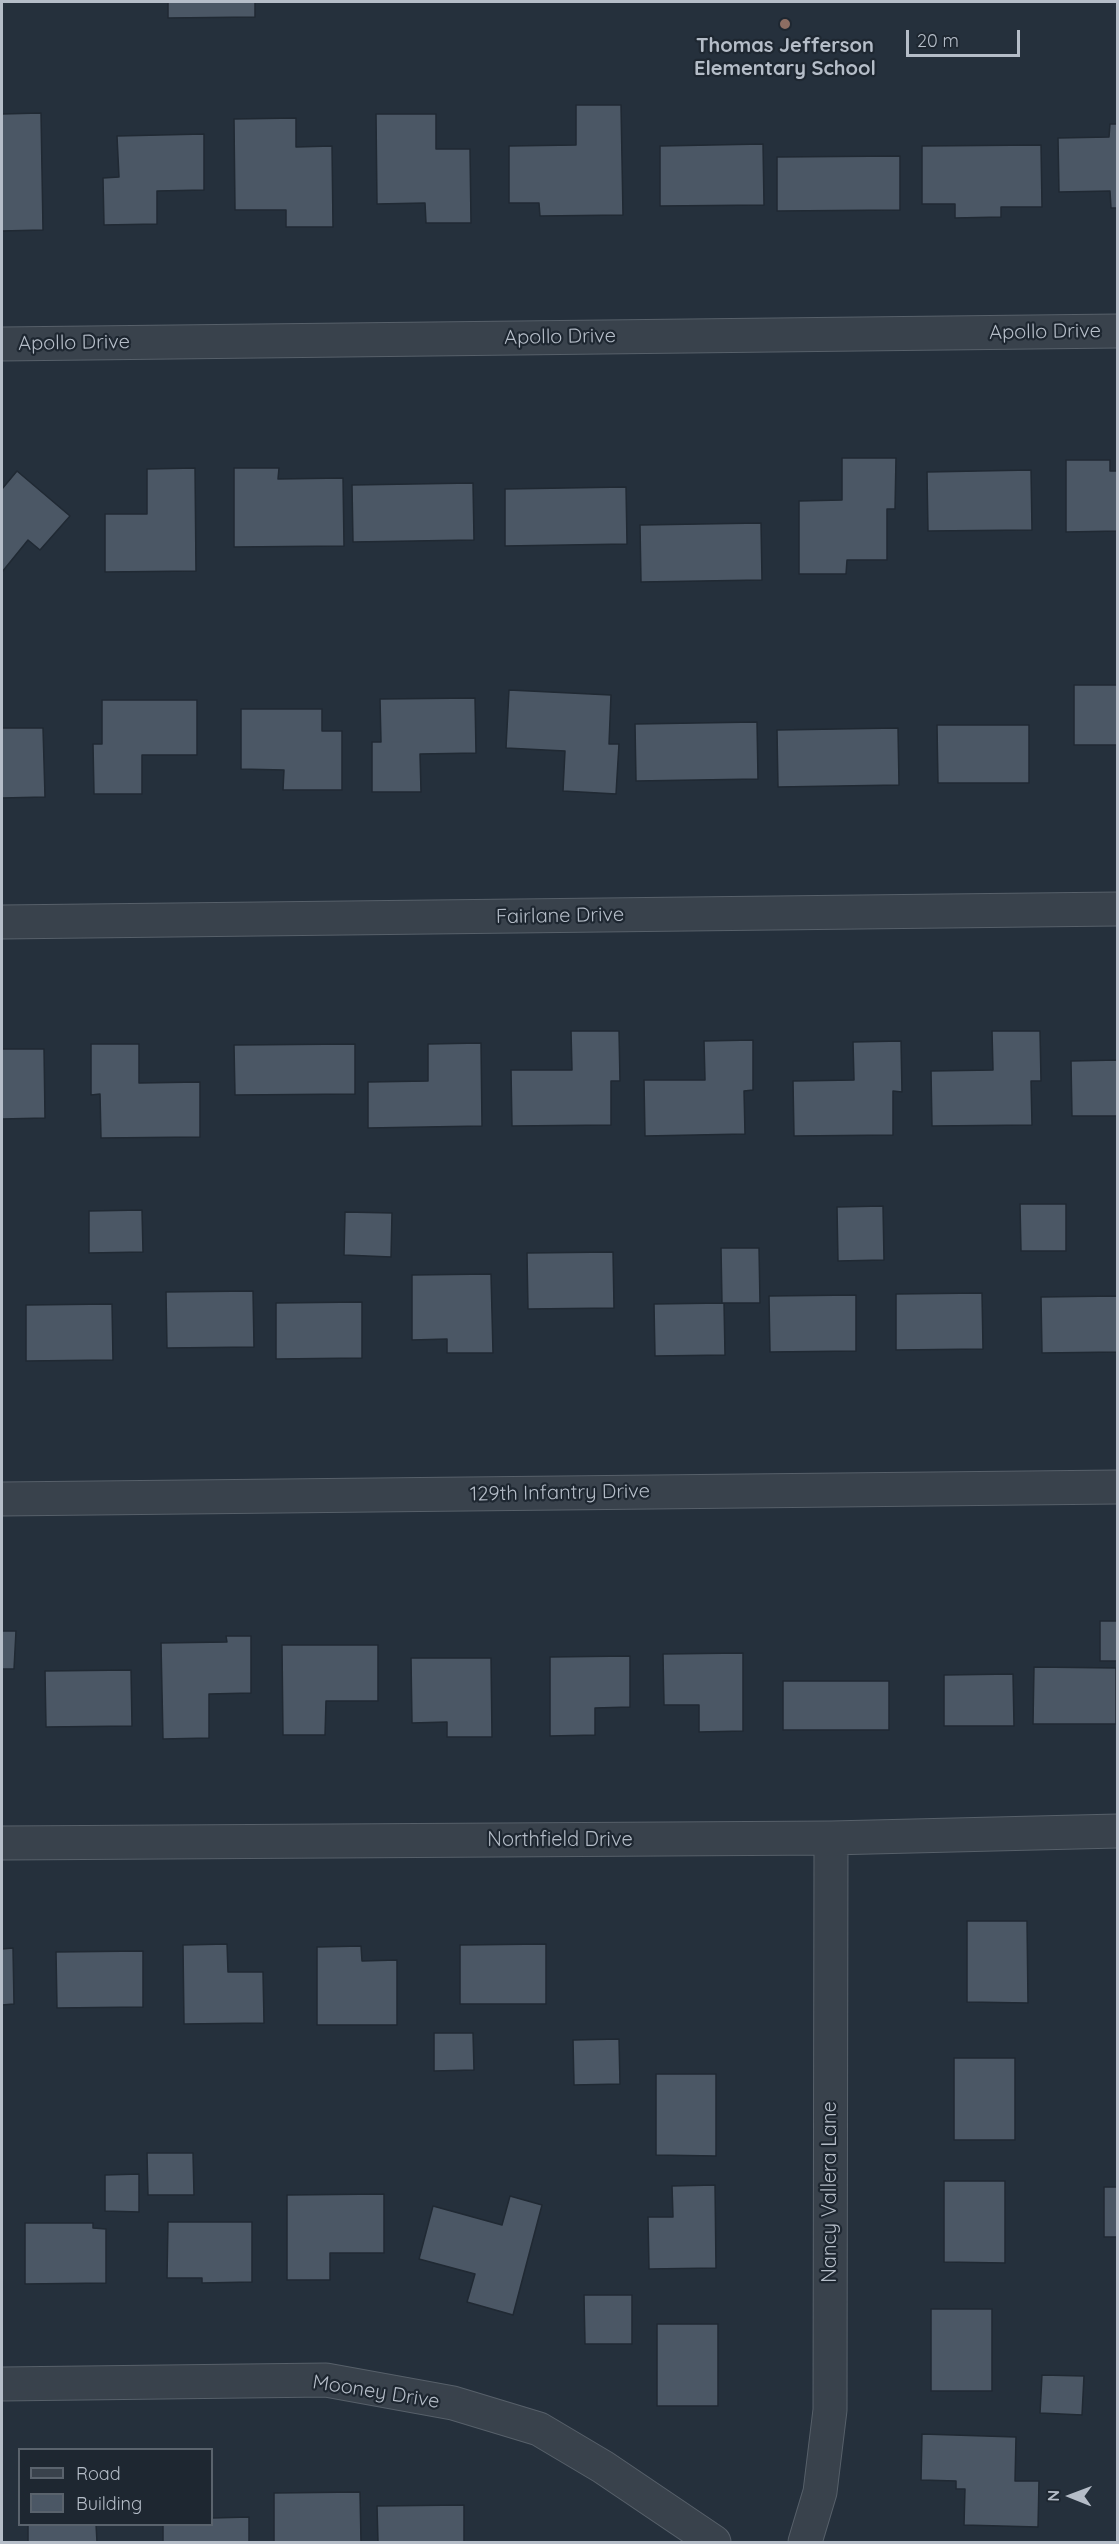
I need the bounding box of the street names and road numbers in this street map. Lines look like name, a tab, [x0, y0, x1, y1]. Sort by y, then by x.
street label: Apollo Drive	[989, 319, 1101, 345]
street label: Apollo Drive	[504, 324, 616, 350]
street label: Apollo Drive	[18, 330, 130, 356]
street label: Fairlane Drive	[496, 903, 624, 929]
street label: 129th Infantry Drive	[470, 1479, 650, 1507]
street label: Northfield Drive	[487, 1828, 633, 1852]
street label: Nancy Vallera Lane	[818, 2101, 842, 2283]
street label: Mooney Drive	[311, 2370, 441, 2414]

